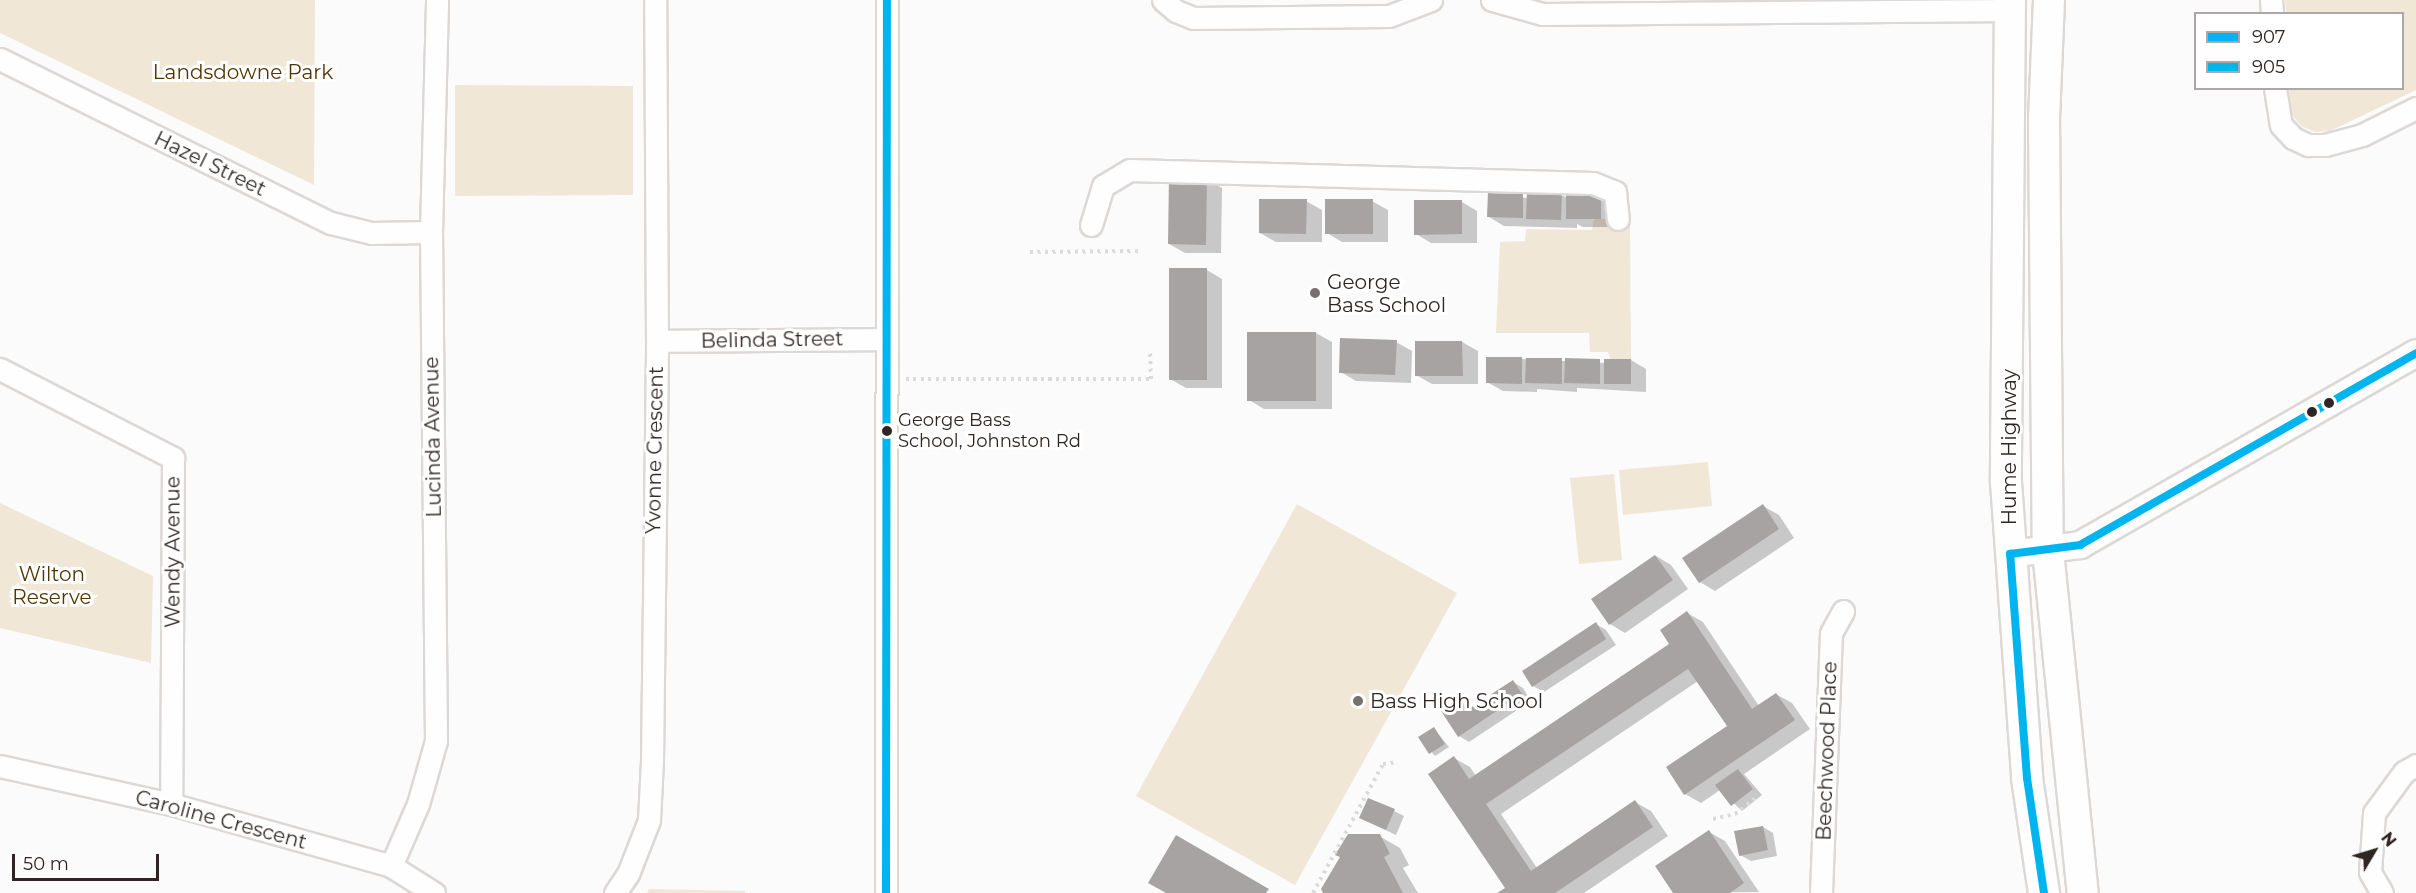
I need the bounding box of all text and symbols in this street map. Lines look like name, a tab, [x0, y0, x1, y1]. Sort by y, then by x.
legend	[2194, 12, 2404, 90]
text: 907	[2252, 26, 2285, 48]
text: 905	[2252, 56, 2285, 78]
park label: Landsdowne Park	[153, 60, 333, 84]
street label: Hazel Street	[150, 127, 270, 201]
place label: George Bass School	[1327, 270, 1446, 317]
marker: George Bass School	[1308, 286, 1322, 300]
street label: Belinda Street	[701, 327, 843, 353]
street label: Lucinda Avenue	[420, 356, 446, 518]
street label: Yvonne Crescent	[642, 366, 668, 534]
street label: Hume Highway	[1997, 369, 2021, 525]
unlabelled marker	[2323, 397, 2335, 409]
unlabelled marker	[2306, 406, 2318, 418]
place label: George Bass School, Johnston Rd	[898, 410, 1081, 452]
marker: George Bass School, Johnston Rd	[881, 425, 893, 437]
street label: Wendy Avenue	[161, 476, 185, 628]
park label: Wilton Reserve	[12, 563, 92, 610]
street label: Beechwood Place	[1812, 661, 1842, 841]
place label: Bass High School	[1370, 689, 1543, 713]
marker: Bass High School	[1351, 694, 1365, 708]
street label: Caroline Crescent	[133, 786, 309, 854]
north arrow	[2344, 821, 2404, 881]
text: N	[2377, 829, 2400, 851]
scale bar	[15, 842, 162, 880]
text: 50 m	[23, 853, 69, 875]

